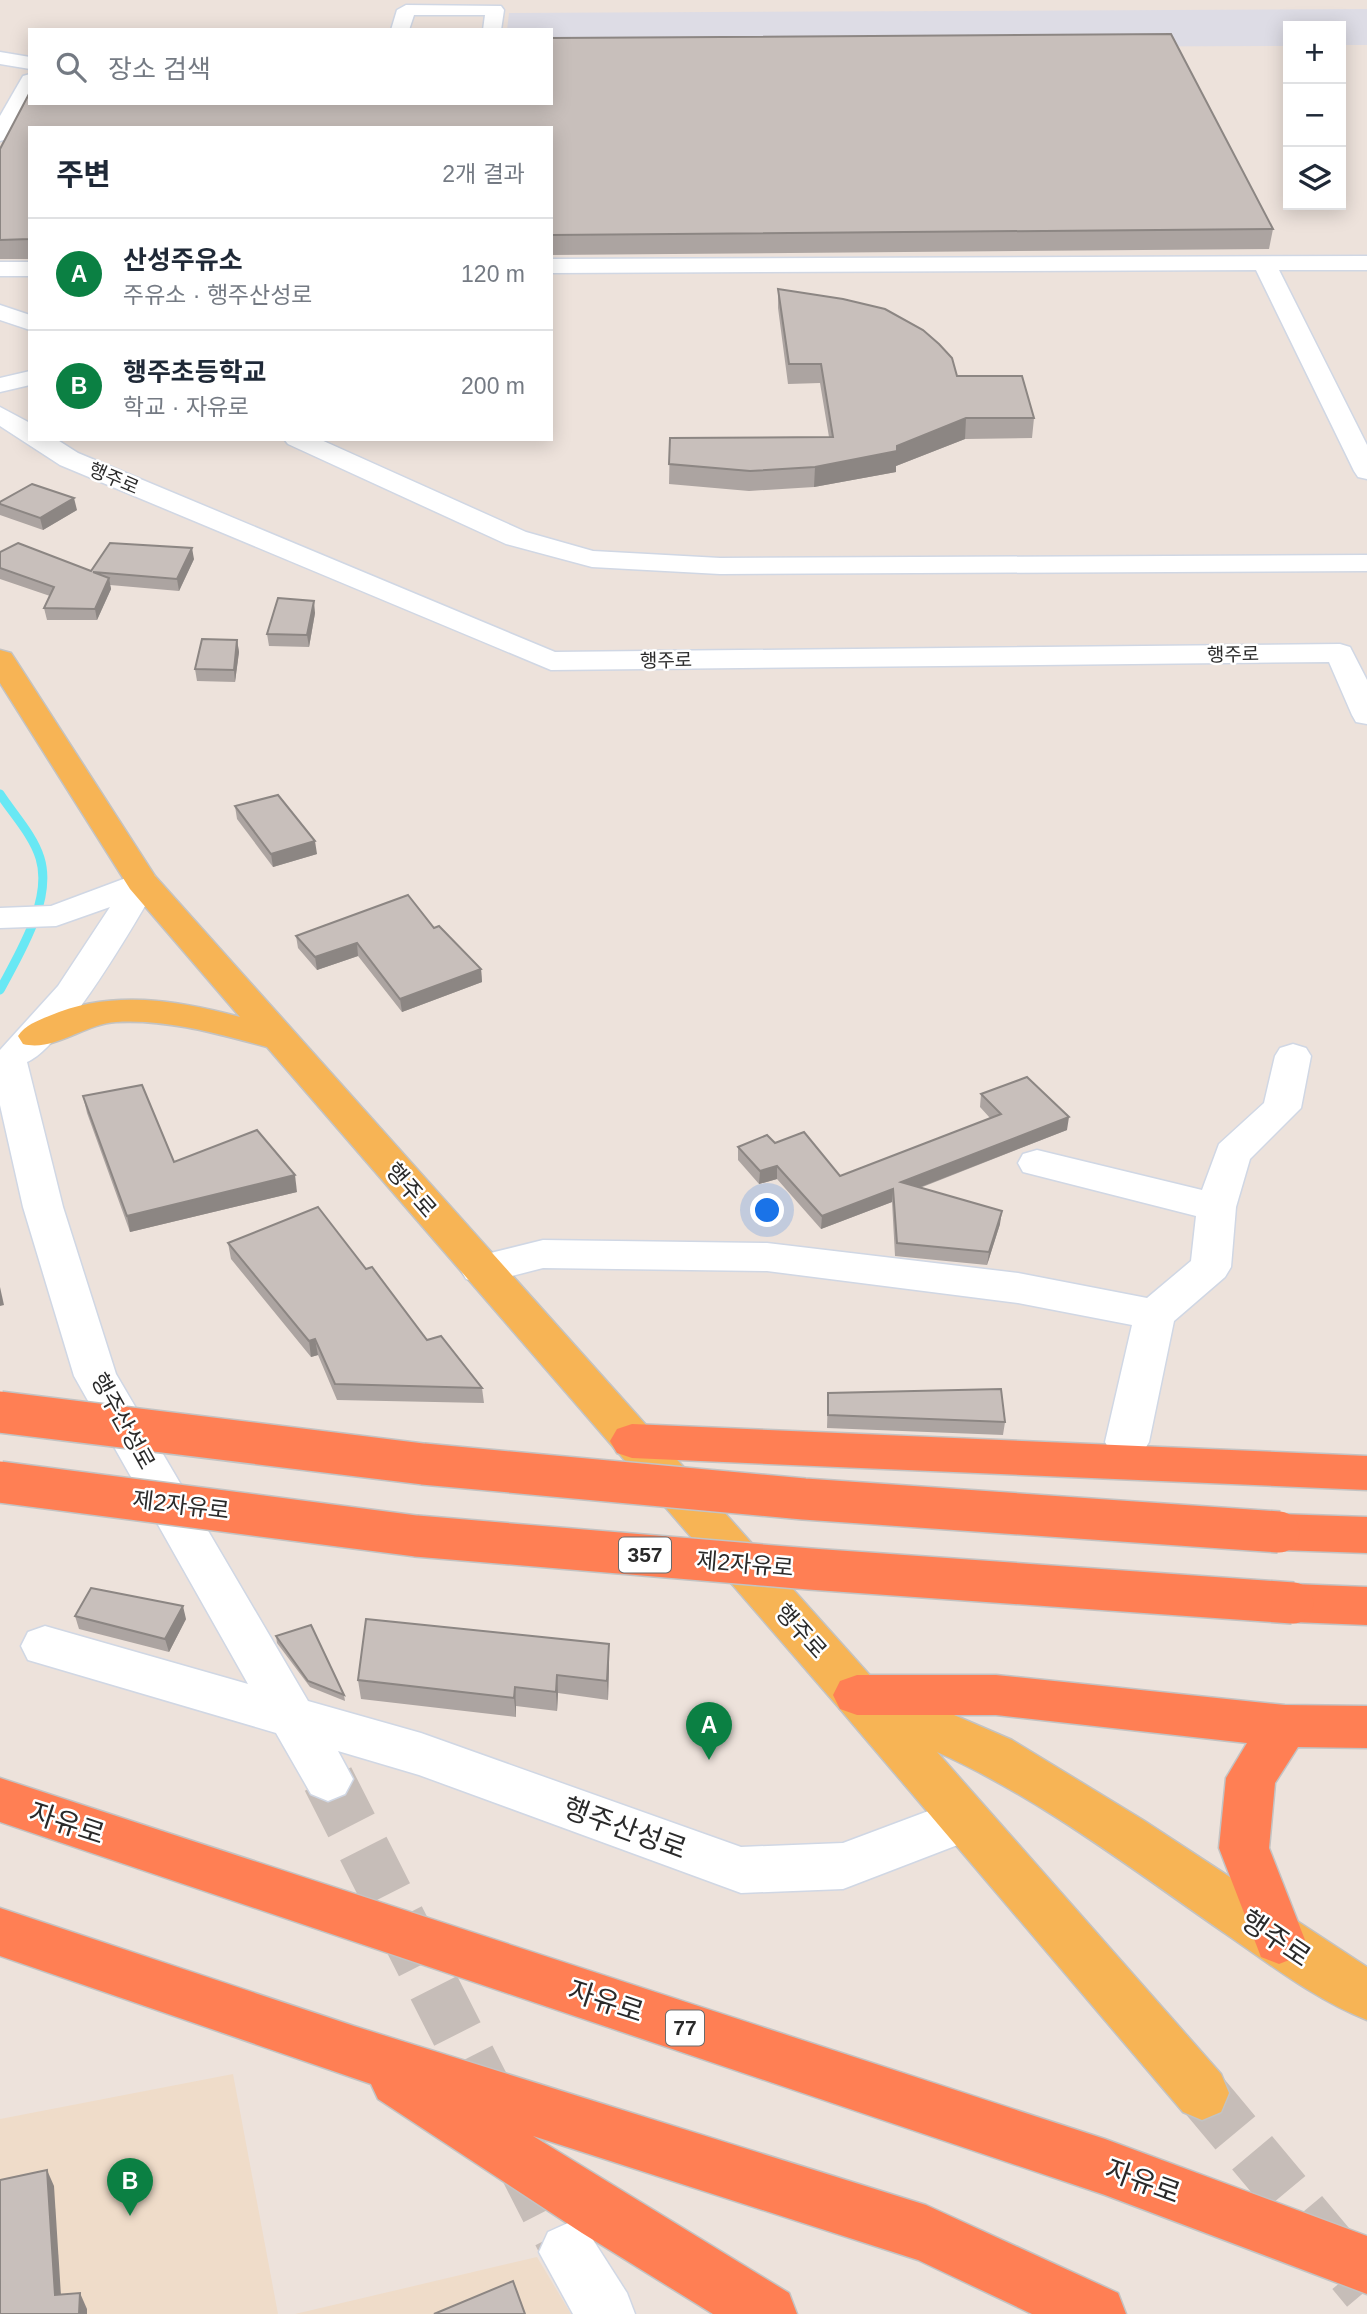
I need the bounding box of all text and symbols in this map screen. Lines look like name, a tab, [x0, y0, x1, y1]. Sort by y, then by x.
map controls	[1283, 21, 1346, 210]
button: +	[1283, 21, 1346, 84]
search box	[28, 28, 553, 105]
icon: search	[52, 48, 90, 86]
text: 장소 검색	[108, 54, 211, 84]
button: −	[1283, 84, 1346, 147]
button: layers	[1283, 147, 1346, 210]
text: 주변	[56, 158, 111, 191]
text: 2개 결과	[442, 161, 525, 187]
text: 산성주유소	[123, 245, 243, 275]
text: A	[71, 261, 87, 287]
text: 120 m	[461, 261, 525, 287]
text: 주유소 · 행주산성로	[123, 282, 313, 308]
text: 행주초등학교	[123, 357, 267, 387]
text: B	[71, 373, 87, 399]
text: 200 m	[461, 373, 525, 399]
text: 학교 · 자유로	[123, 394, 249, 420]
street label: 행주로	[86, 459, 142, 498]
street label: 행주로	[1207, 644, 1259, 665]
street label: 행주로	[640, 650, 692, 671]
street label: 행주로	[380, 1158, 442, 1222]
your location	[750, 1193, 784, 1227]
street label: 행주산성로	[86, 1368, 160, 1474]
street label: 제2자유로	[131, 1486, 231, 1524]
road number: 357	[619, 1538, 671, 1572]
street label: 제2자유로	[695, 1547, 795, 1581]
street label: 행주로	[770, 1599, 832, 1663]
pin: A	[686, 1702, 732, 1760]
street label: 행주산성로	[559, 1792, 691, 1865]
street label: 자유로	[25, 1797, 108, 1850]
street label: 행주로	[1235, 1904, 1316, 1973]
street label: 자유로	[564, 1975, 647, 2028]
road number: 77	[666, 2010, 704, 2046]
street label: 자유로	[1101, 2154, 1184, 2209]
pin: B	[107, 2158, 153, 2216]

